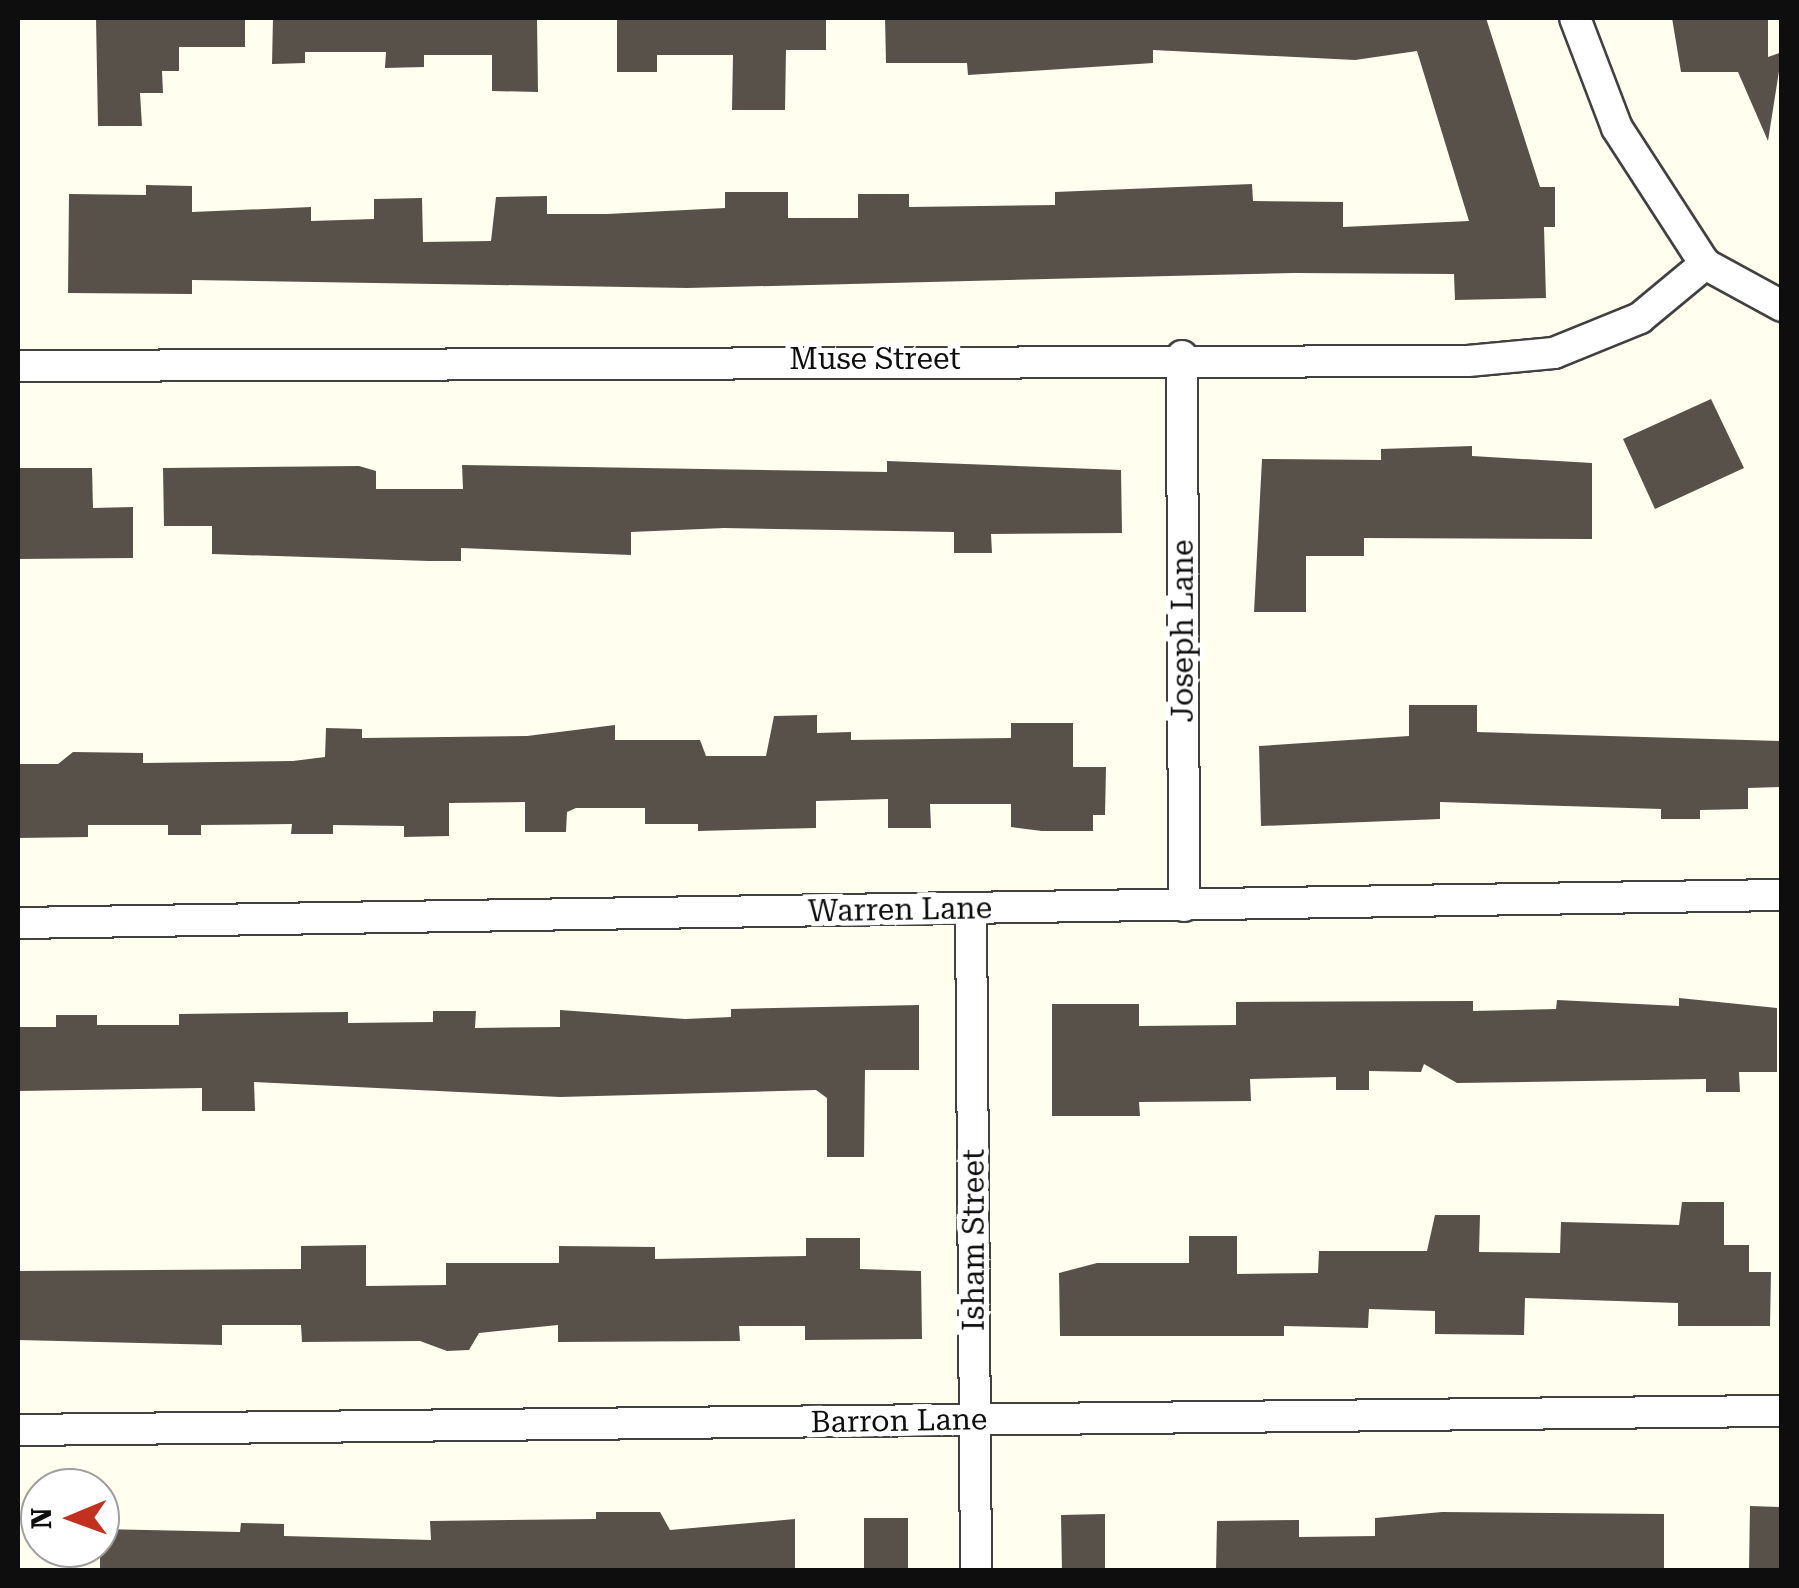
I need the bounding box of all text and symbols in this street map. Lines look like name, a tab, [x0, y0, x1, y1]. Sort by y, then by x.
street label: Muse Street	[789, 341, 961, 377]
street label: Joseph Lane	[1165, 539, 1201, 723]
street label: Warren Lane	[808, 890, 992, 930]
street label: Isham Street	[956, 1149, 992, 1331]
street label: Barron Lane	[810, 1401, 988, 1441]
north arrow	[20, 1468, 120, 1568]
text: N	[25, 1507, 58, 1530]

